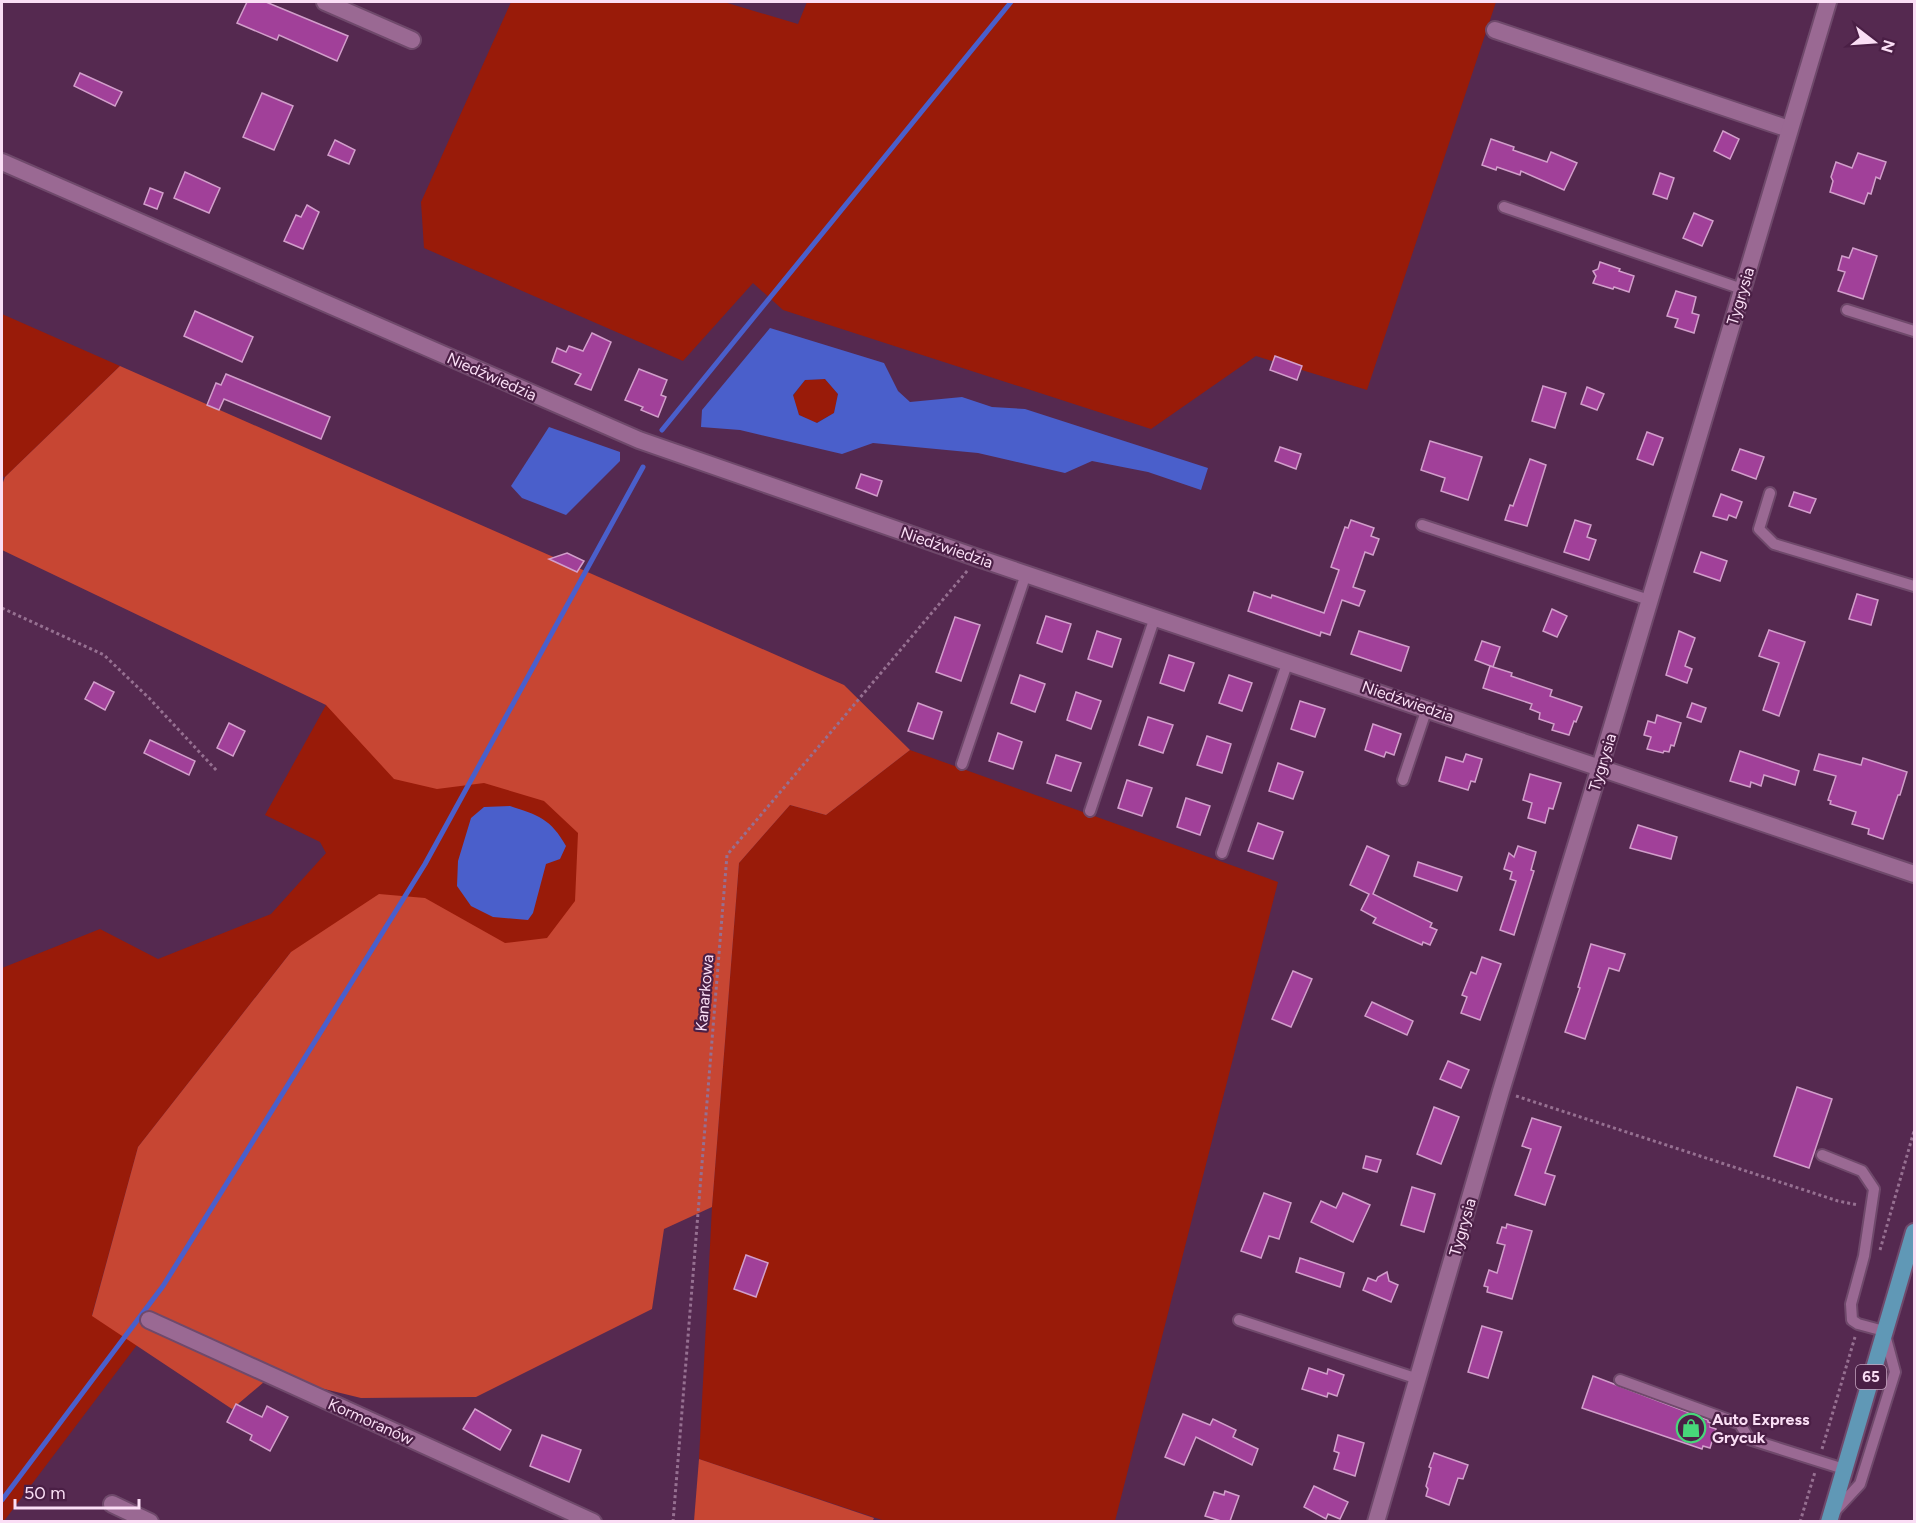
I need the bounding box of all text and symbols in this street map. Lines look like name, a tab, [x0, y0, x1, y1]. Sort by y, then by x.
north arrow	[1844, 12, 1904, 72]
text: N	[1877, 38, 1899, 55]
street label: Tygrysia	[1723, 265, 1758, 327]
street label: Niedźwiedzia	[444, 348, 540, 405]
street label: Niedźwiedzia	[898, 523, 995, 572]
street label: Niedźwiedzia	[1359, 677, 1456, 726]
street label: Tygrysia	[1585, 731, 1620, 793]
street label: Kanarkowa	[692, 954, 717, 1032]
street label: Tygrysia	[1445, 1196, 1480, 1258]
road number: 65	[1856, 1365, 1886, 1389]
street label: Kormoranów	[325, 1394, 417, 1449]
place label: Auto Express Grycuk	[1712, 1410, 1810, 1447]
shop icon: Auto Express Grycuk	[1675, 1412, 1707, 1444]
scale bar	[15, 1472, 140, 1510]
text: 50 m	[24, 1482, 66, 1504]

